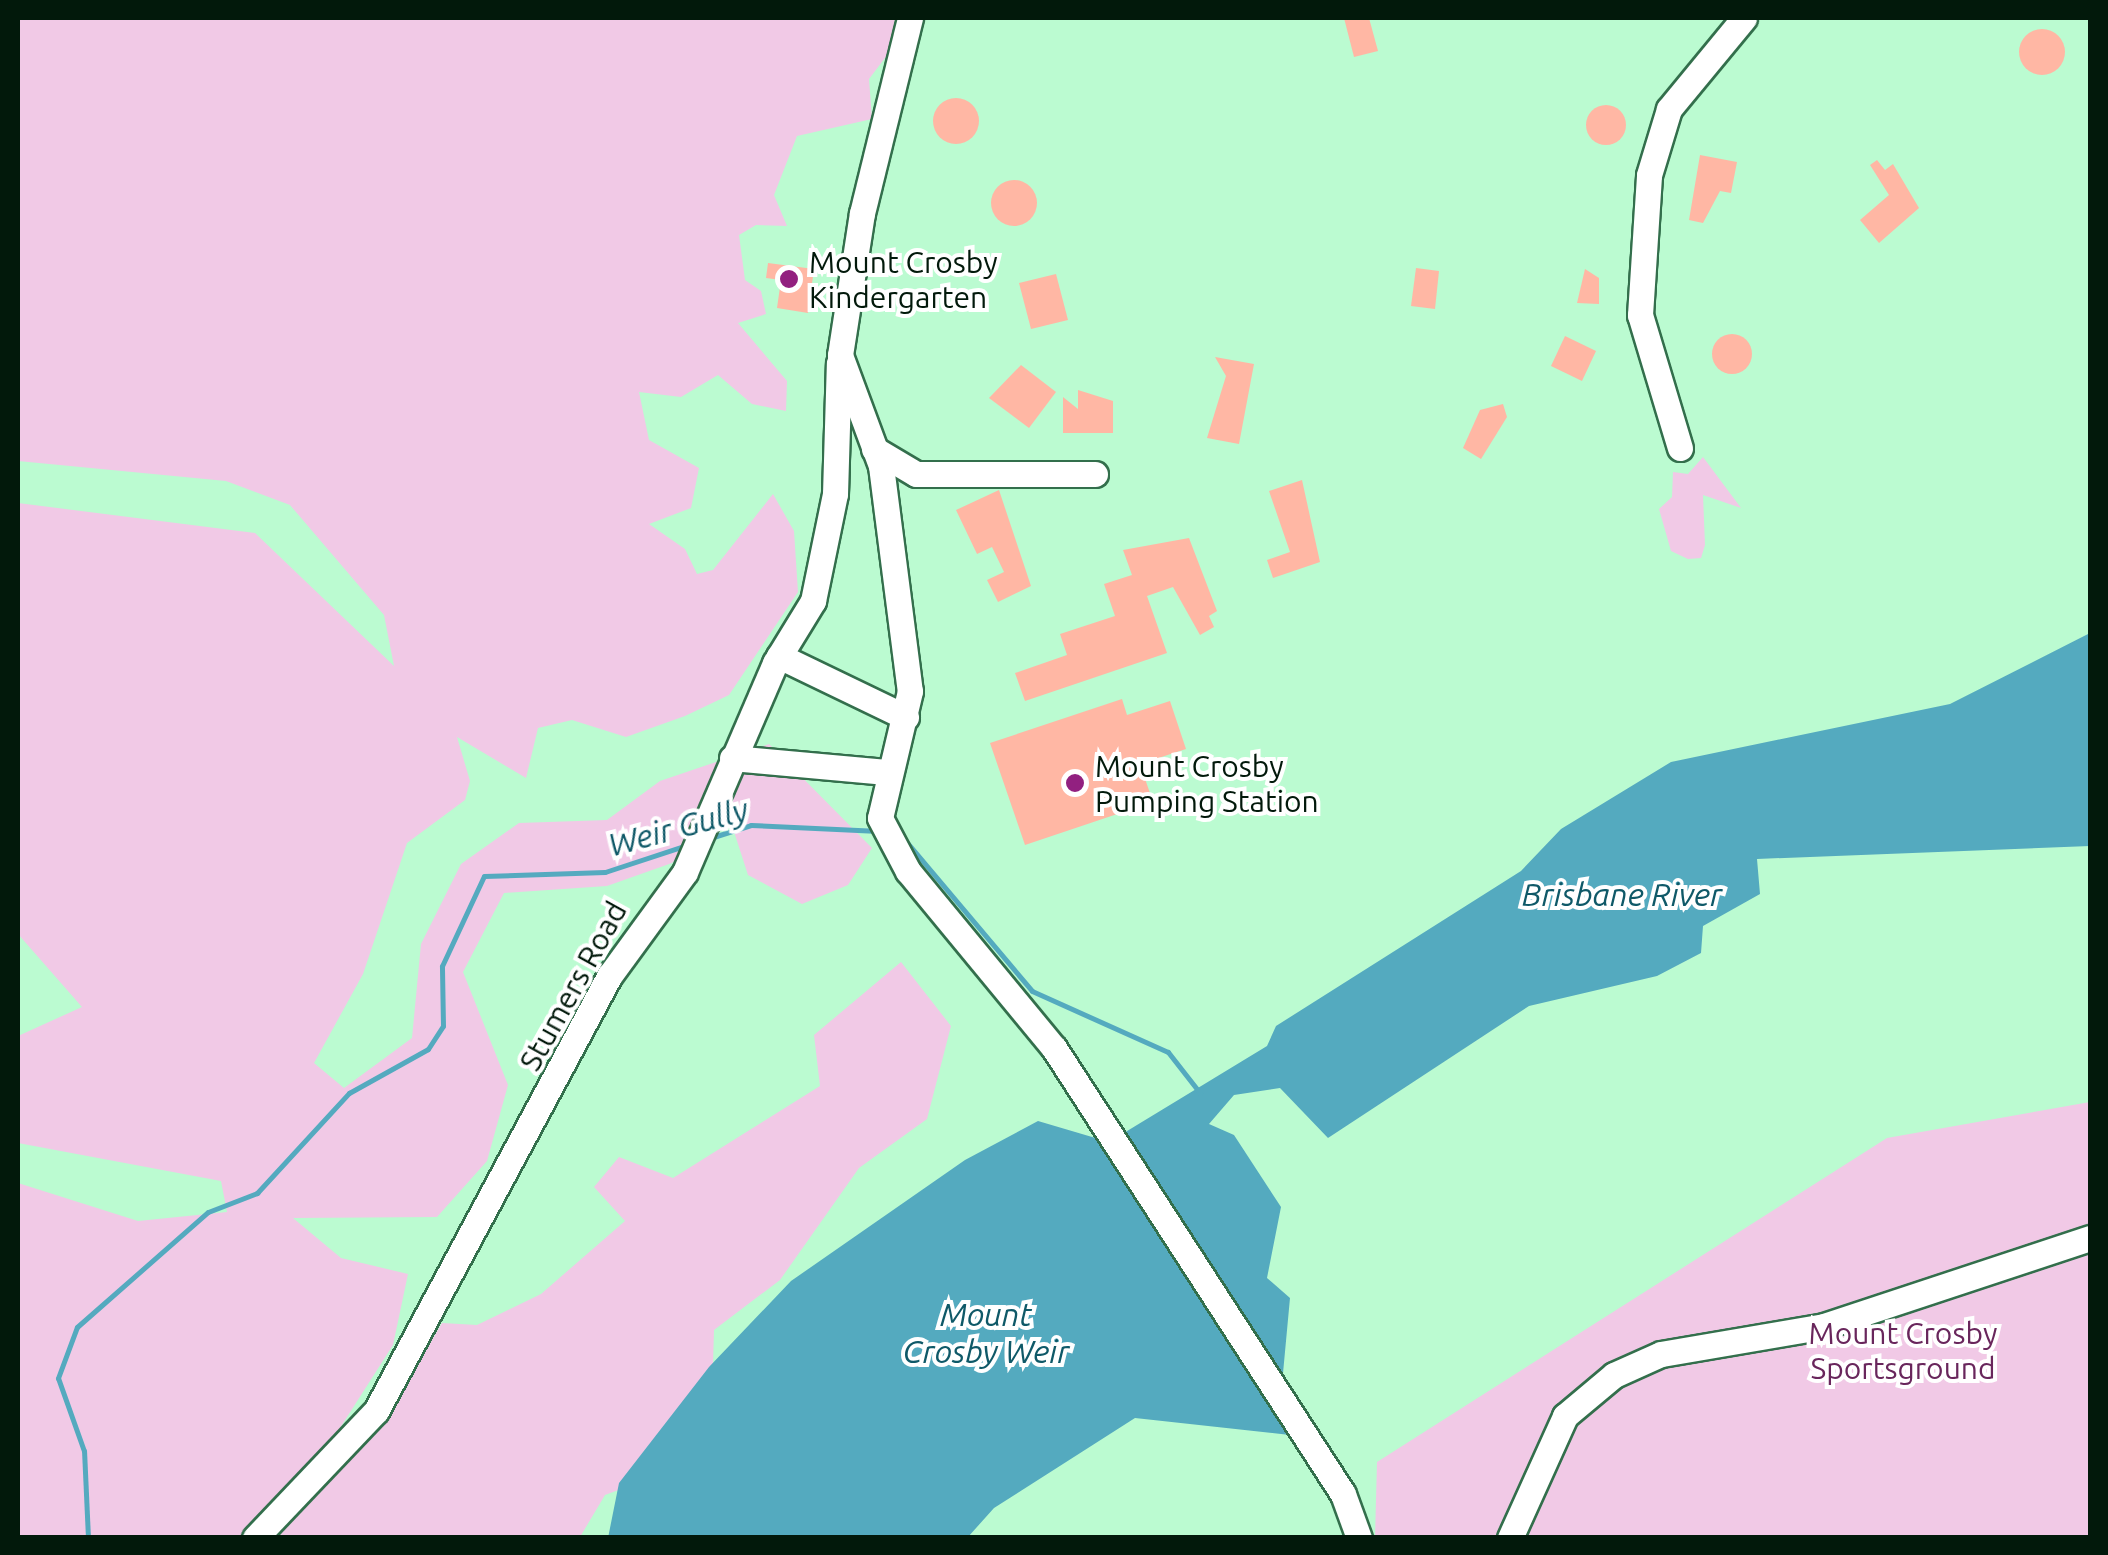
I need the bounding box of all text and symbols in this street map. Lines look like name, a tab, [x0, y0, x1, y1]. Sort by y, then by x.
place label: Mount Crosby Kindergarten	[809, 244, 998, 314]
marker: Mount Crosby Kindergarten	[778, 268, 800, 290]
place label: Mount Crosby Pumping Station	[1095, 748, 1319, 818]
marker: Mount Crosby Pumping Station	[1064, 772, 1086, 794]
water label: Weir Gully	[604, 790, 752, 864]
water label: Brisbane River	[1522, 875, 1722, 913]
street label: Stumers Road	[512, 895, 634, 1077]
water label: Mount Crosby Weir	[902, 1296, 1070, 1371]
park label: Mount Crosby Sportsground	[1809, 1315, 1997, 1386]

